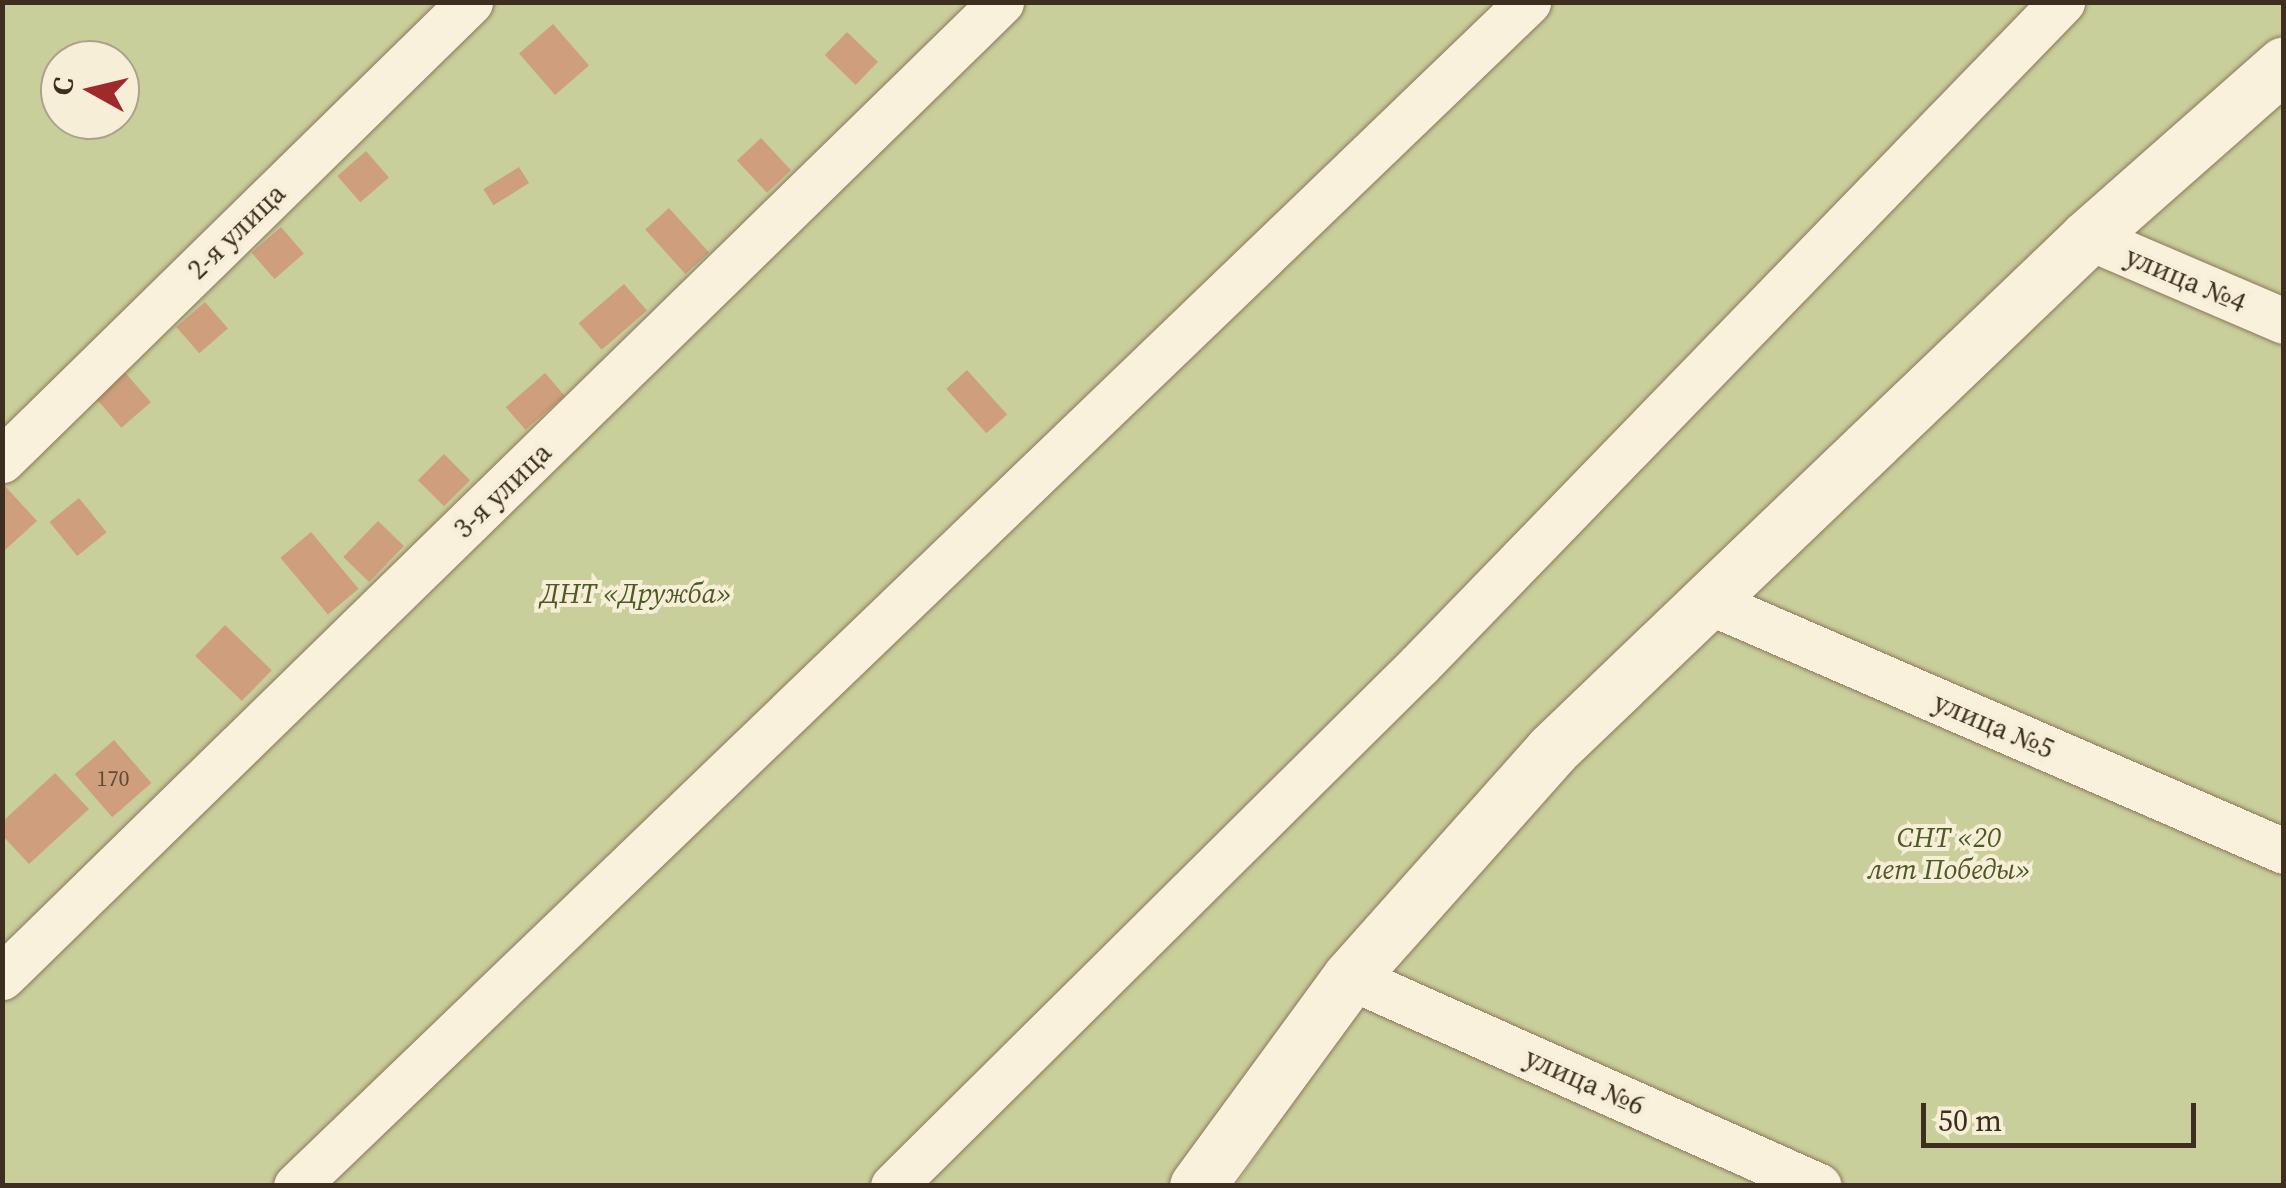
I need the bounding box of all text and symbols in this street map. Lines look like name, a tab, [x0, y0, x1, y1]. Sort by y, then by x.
north arrow	[40, 40, 140, 140]
text: С	[42, 75, 82, 97]
street label: 2-я улица	[180, 176, 292, 286]
street label: улица №4	[2121, 239, 2251, 319]
street label: 3-я улица	[446, 435, 558, 545]
park label: ДНТ «Дружба»	[540, 576, 732, 610]
street label: улица №5	[1929, 685, 2059, 765]
house number: 170	[97, 766, 129, 792]
park label: СНТ «20 лет Победы»	[1867, 820, 2031, 886]
street label: улица №6	[1520, 1040, 1650, 1122]
scale bar	[1926, 1083, 2201, 1145]
text: 50 m	[1938, 1100, 2002, 1141]

